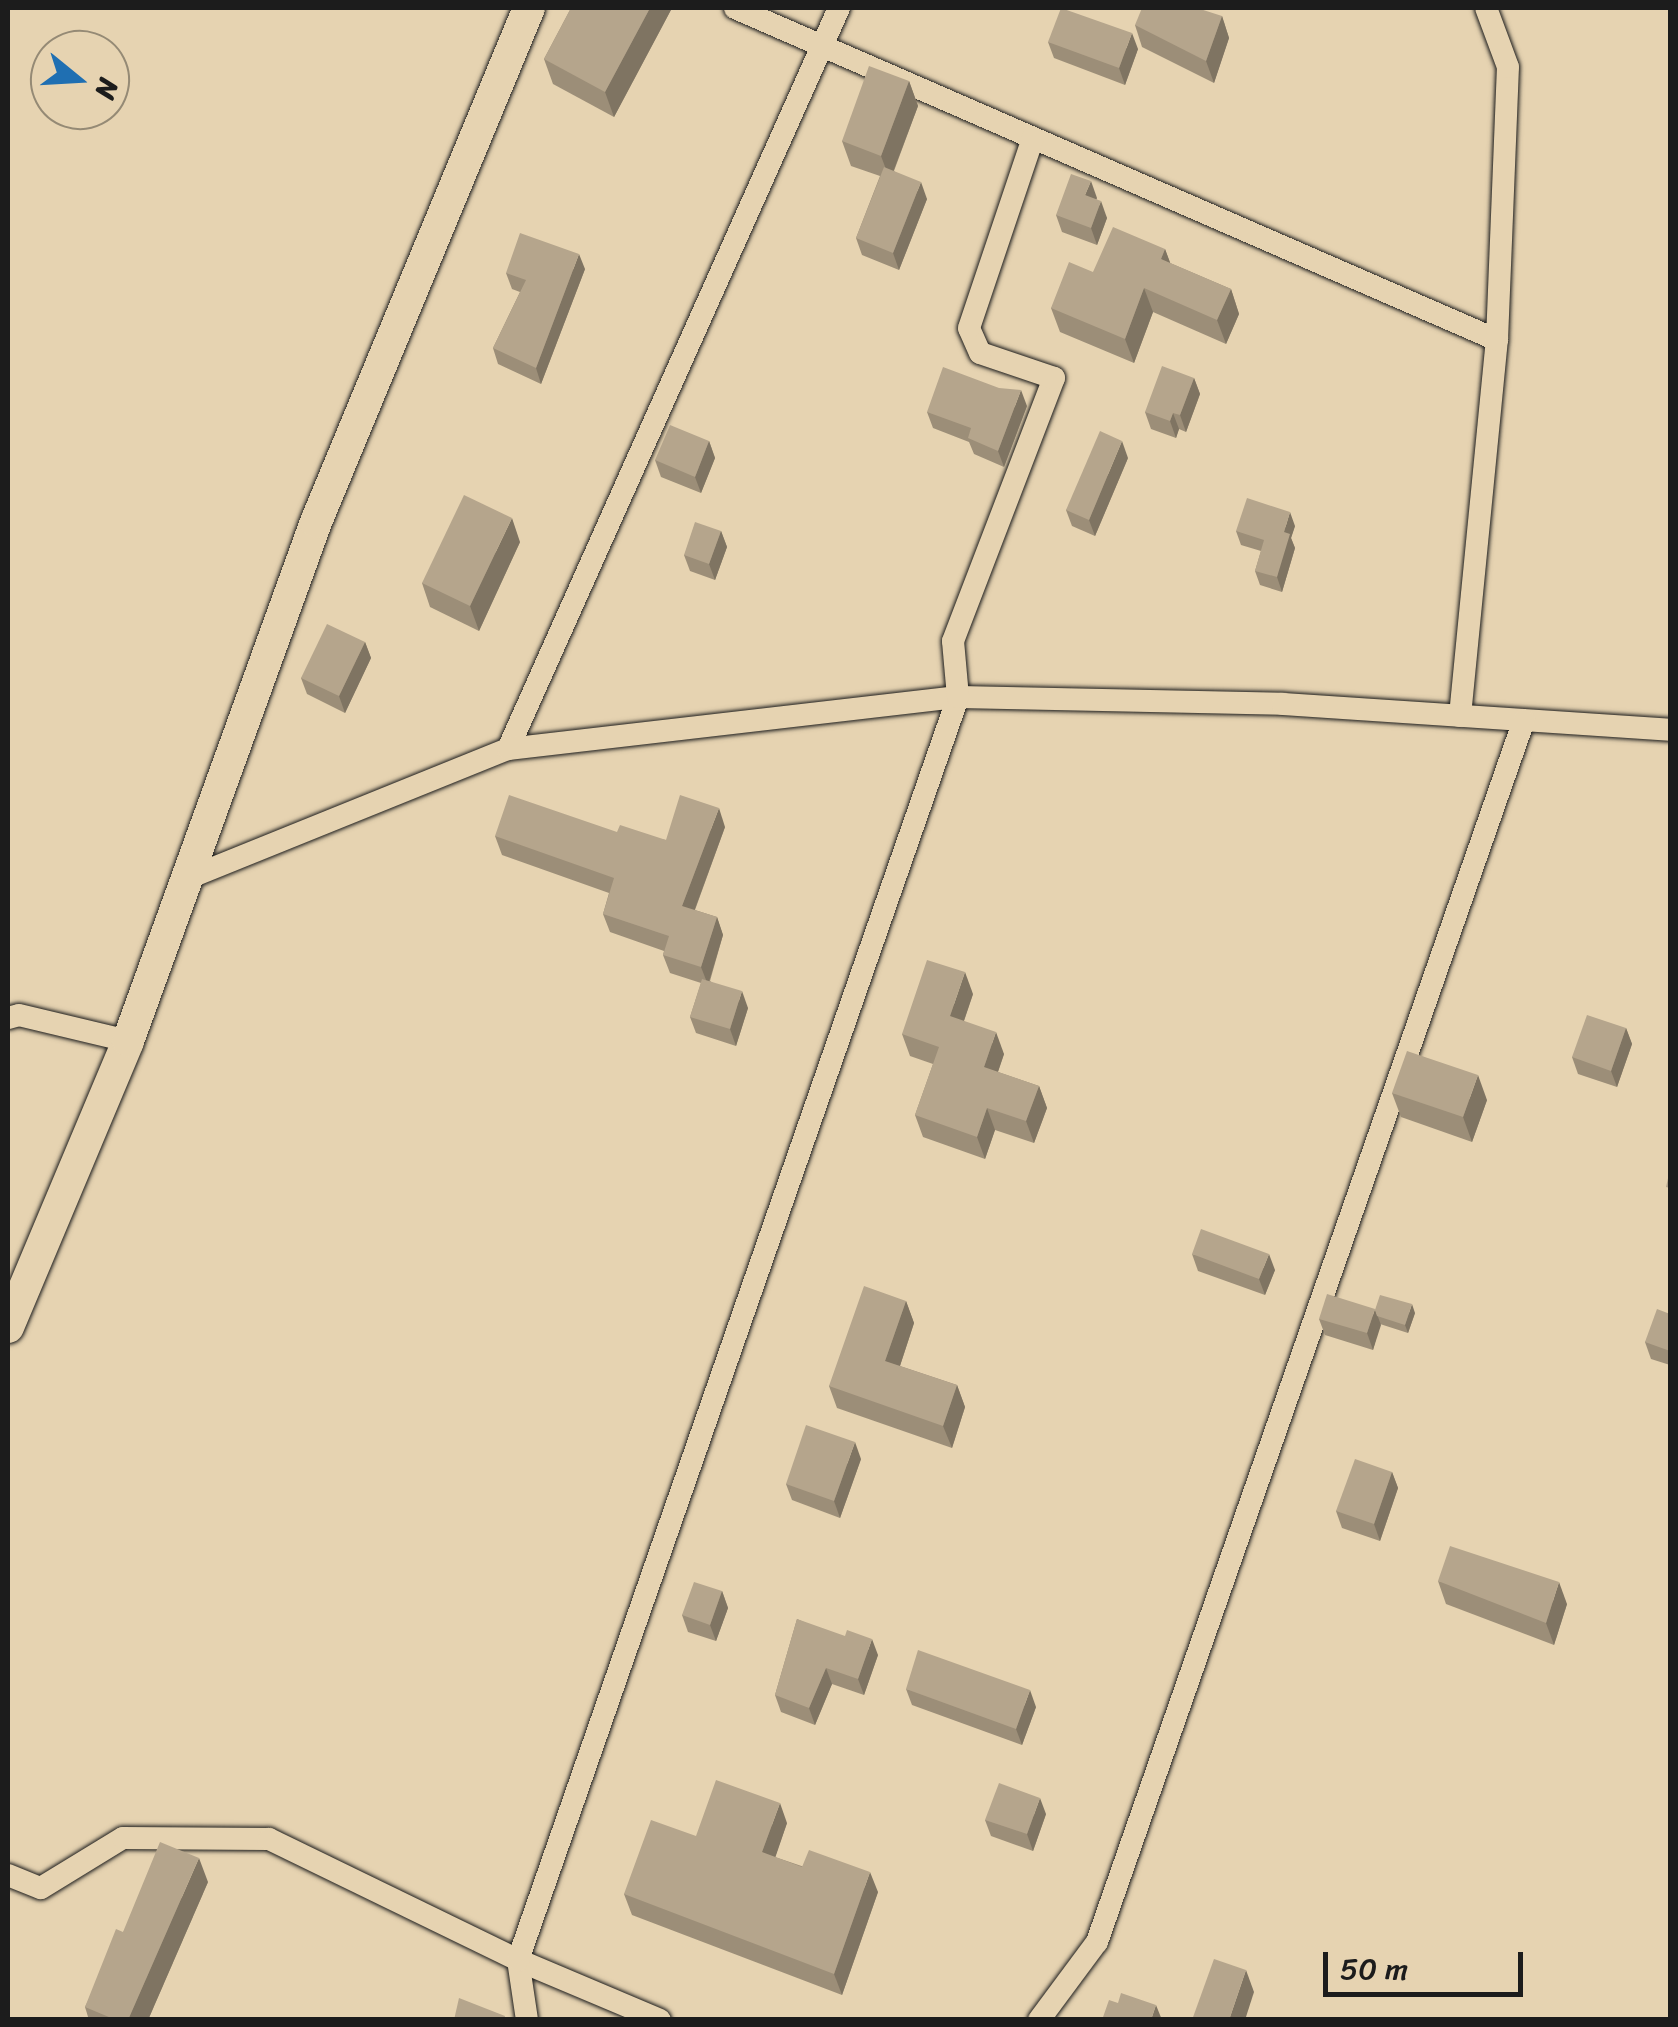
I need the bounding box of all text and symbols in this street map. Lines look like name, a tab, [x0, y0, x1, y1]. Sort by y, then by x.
north arrow	[30, 30, 130, 130]
text: N	[81, 72, 133, 106]
scale bar	[1328, 1932, 1528, 1994]
text: 50 m	[1340, 1942, 1408, 1996]

